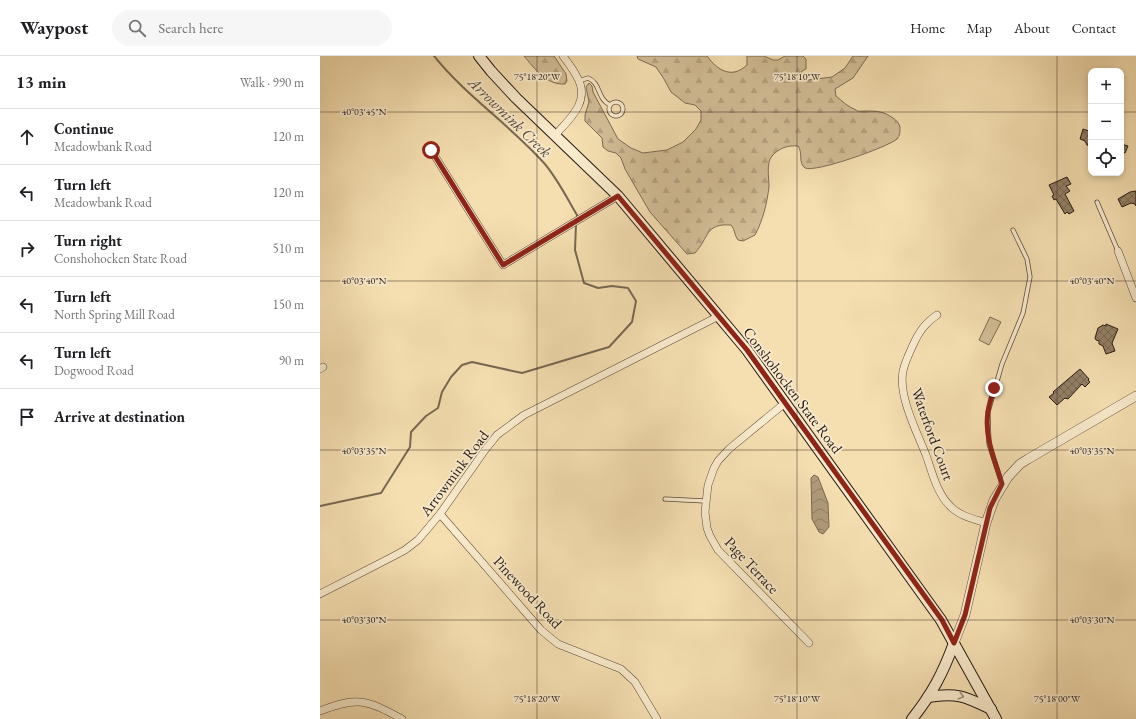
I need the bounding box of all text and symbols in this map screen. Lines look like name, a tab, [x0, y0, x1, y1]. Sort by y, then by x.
search box	[112, 10, 392, 46]
text: Waypost	[20, 15, 88, 40]
icon: search	[126, 17, 148, 39]
text: Search here	[158, 18, 223, 37]
text: Home	[910, 19, 945, 37]
text: Map	[967, 19, 992, 37]
text: About	[1014, 19, 1050, 37]
text: Contact	[1072, 19, 1116, 37]
map controls	[1088, 68, 1124, 176]
button: +	[1088, 68, 1124, 104]
text: 75°18'20"W	[514, 70, 561, 83]
text: 75°18'10"W	[774, 70, 821, 83]
text: 13 min	[16, 71, 66, 93]
water label: Arrowmink Creek	[463, 71, 557, 163]
text: Walk · 990 m	[240, 74, 304, 91]
button: −	[1088, 104, 1124, 140]
text: 40°03'45"N	[342, 105, 387, 118]
text: Continue	[54, 119, 114, 138]
icon: ahead	[16, 126, 38, 148]
text: 120 m	[273, 128, 304, 145]
text: Meadowbank Road	[54, 138, 152, 155]
button: locate	[1088, 140, 1124, 176]
route start	[422, 141, 440, 159]
text: Turn left	[54, 175, 111, 194]
icon: left	[16, 182, 38, 204]
text: 120 m	[273, 184, 304, 201]
text: Meadowbank Road	[54, 194, 152, 211]
text: Turn right	[54, 231, 122, 250]
icon: right	[16, 238, 38, 260]
text: 510 m	[273, 240, 304, 257]
text: Conshohocken State Road	[54, 250, 187, 267]
text: 40°03'40"N	[342, 274, 387, 287]
text: 40°03'40"N	[1070, 274, 1115, 287]
text: Turn left	[54, 287, 111, 306]
icon: left	[16, 294, 38, 316]
text: 150 m	[273, 296, 304, 313]
text: North Spring Mill Road	[54, 306, 175, 323]
street label: Conshohocken State Road	[739, 323, 847, 457]
text: Turn left	[54, 343, 111, 362]
icon: left	[16, 350, 38, 372]
text: 90 m	[279, 352, 304, 369]
text: Dogwood Road	[54, 362, 134, 379]
route end	[985, 379, 1003, 397]
street label: Waterford Court	[907, 385, 959, 483]
icon: arrive	[16, 406, 38, 428]
text: Arrive at destination	[54, 407, 185, 426]
street label: Arrowmink Road	[415, 426, 493, 520]
text: 40°03'35"N	[342, 444, 387, 457]
text: 40°03'35"N	[1070, 444, 1115, 457]
street label: Page Terrace	[721, 533, 783, 598]
street label: Pinewood Road	[490, 552, 567, 633]
text: 40°03'30"N	[342, 613, 387, 626]
text: 40°03'30"N	[1070, 613, 1115, 626]
text: 75°18'20"W	[514, 692, 561, 705]
text: 75°18'10"W	[774, 692, 821, 705]
one-way arrow	[958, 692, 964, 700]
text: 75°18'00"W	[1034, 692, 1081, 705]

